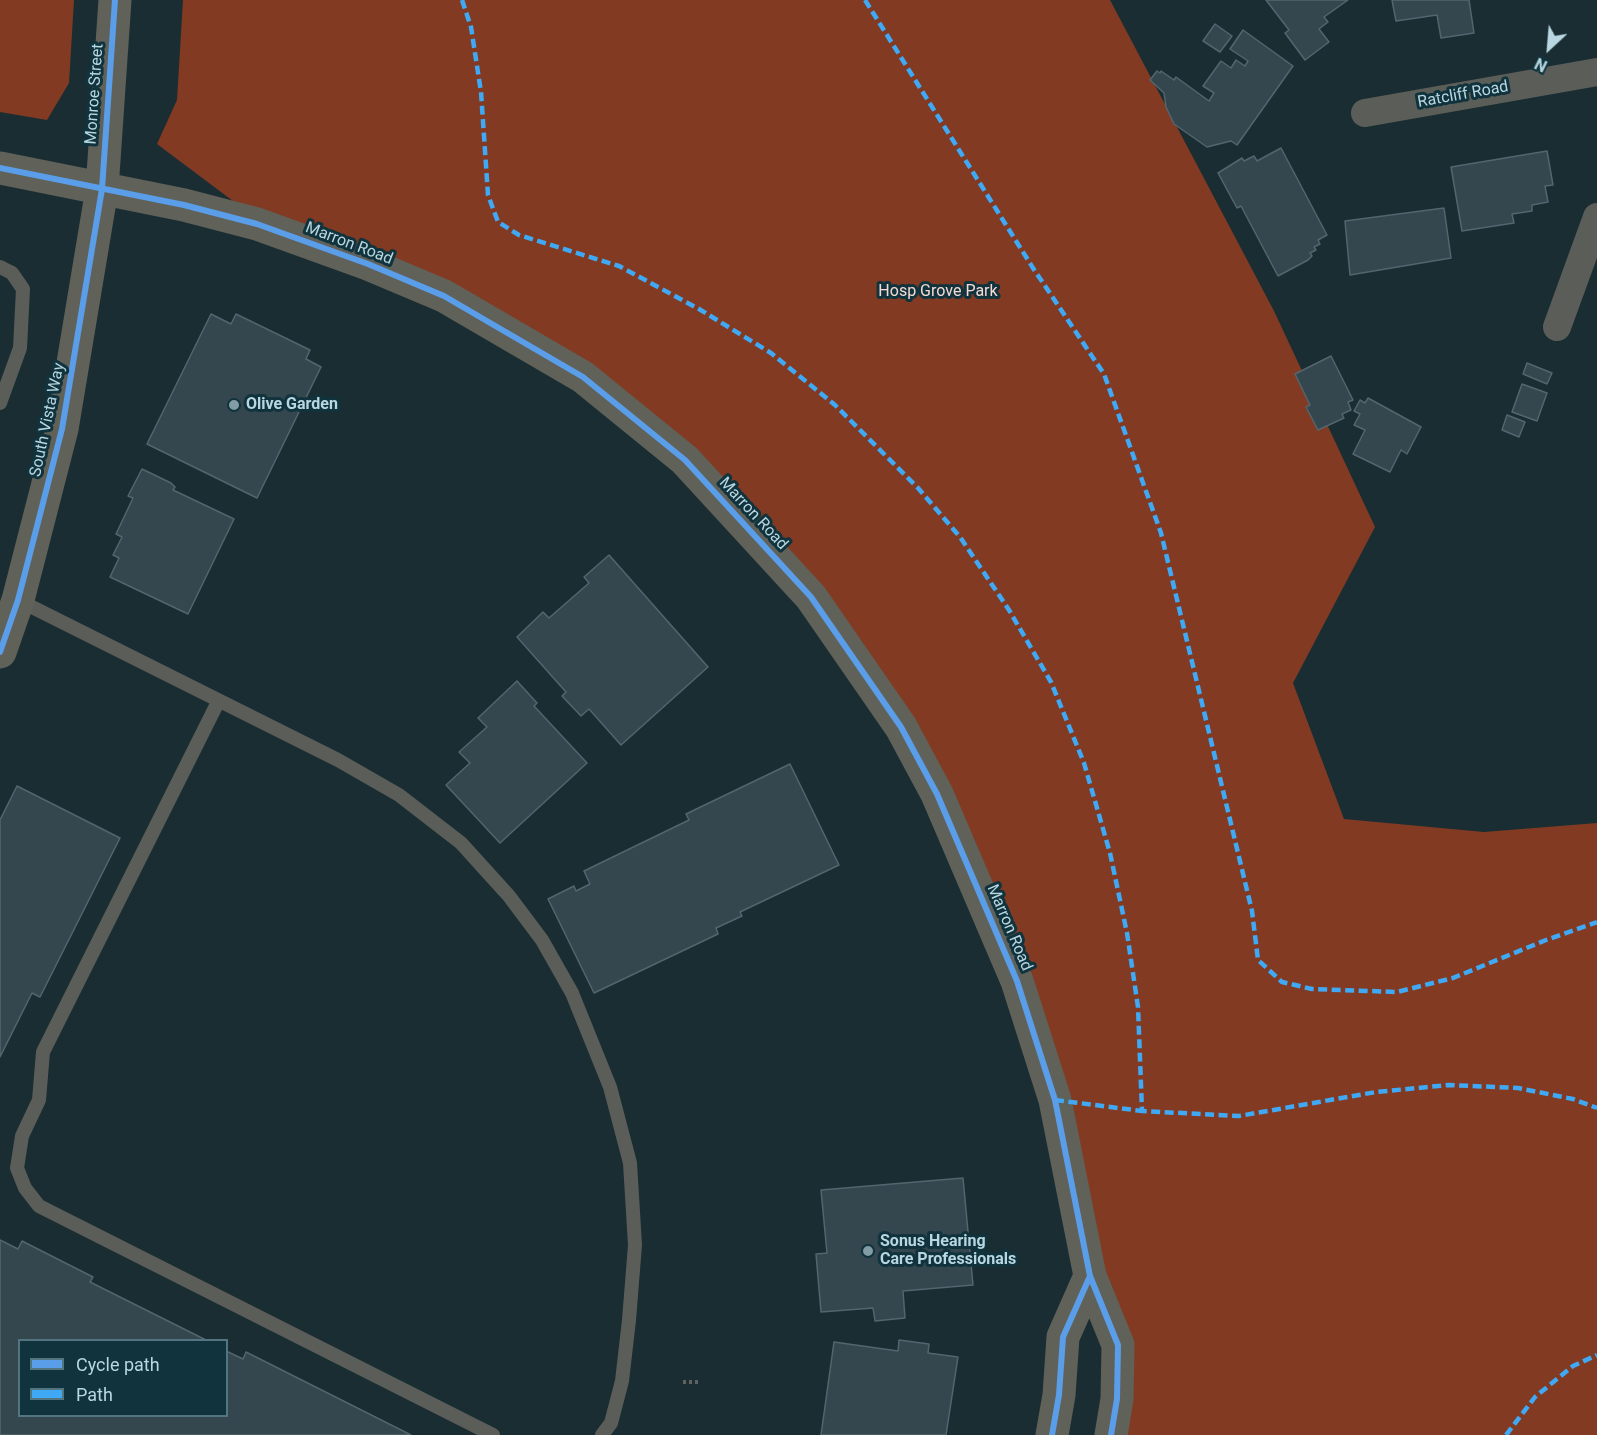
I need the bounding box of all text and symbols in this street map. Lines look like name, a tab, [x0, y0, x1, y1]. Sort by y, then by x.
north arrow	[1519, 18, 1579, 78]
street label: Monroe Street	[82, 43, 108, 145]
text: N	[1532, 54, 1550, 76]
street label: Ratcliff Road	[1416, 78, 1510, 112]
street label: Marron Road	[303, 219, 395, 269]
park label: Hosp Grove Park	[878, 282, 998, 302]
street label: South Vista Way	[27, 361, 69, 479]
place label: Olive Garden	[246, 395, 338, 415]
marker: Olive Garden	[227, 398, 241, 412]
street label: Marron Road	[715, 474, 791, 554]
street label: Marron Road	[982, 882, 1036, 974]
place label: Sonus Hearing Care Professionals	[880, 1232, 1016, 1270]
marker: Sonus Hearing Care Professionals	[861, 1244, 875, 1258]
legend	[18, 1339, 228, 1417]
text: Cycle path	[76, 1354, 160, 1375]
text: Path	[76, 1384, 113, 1405]

